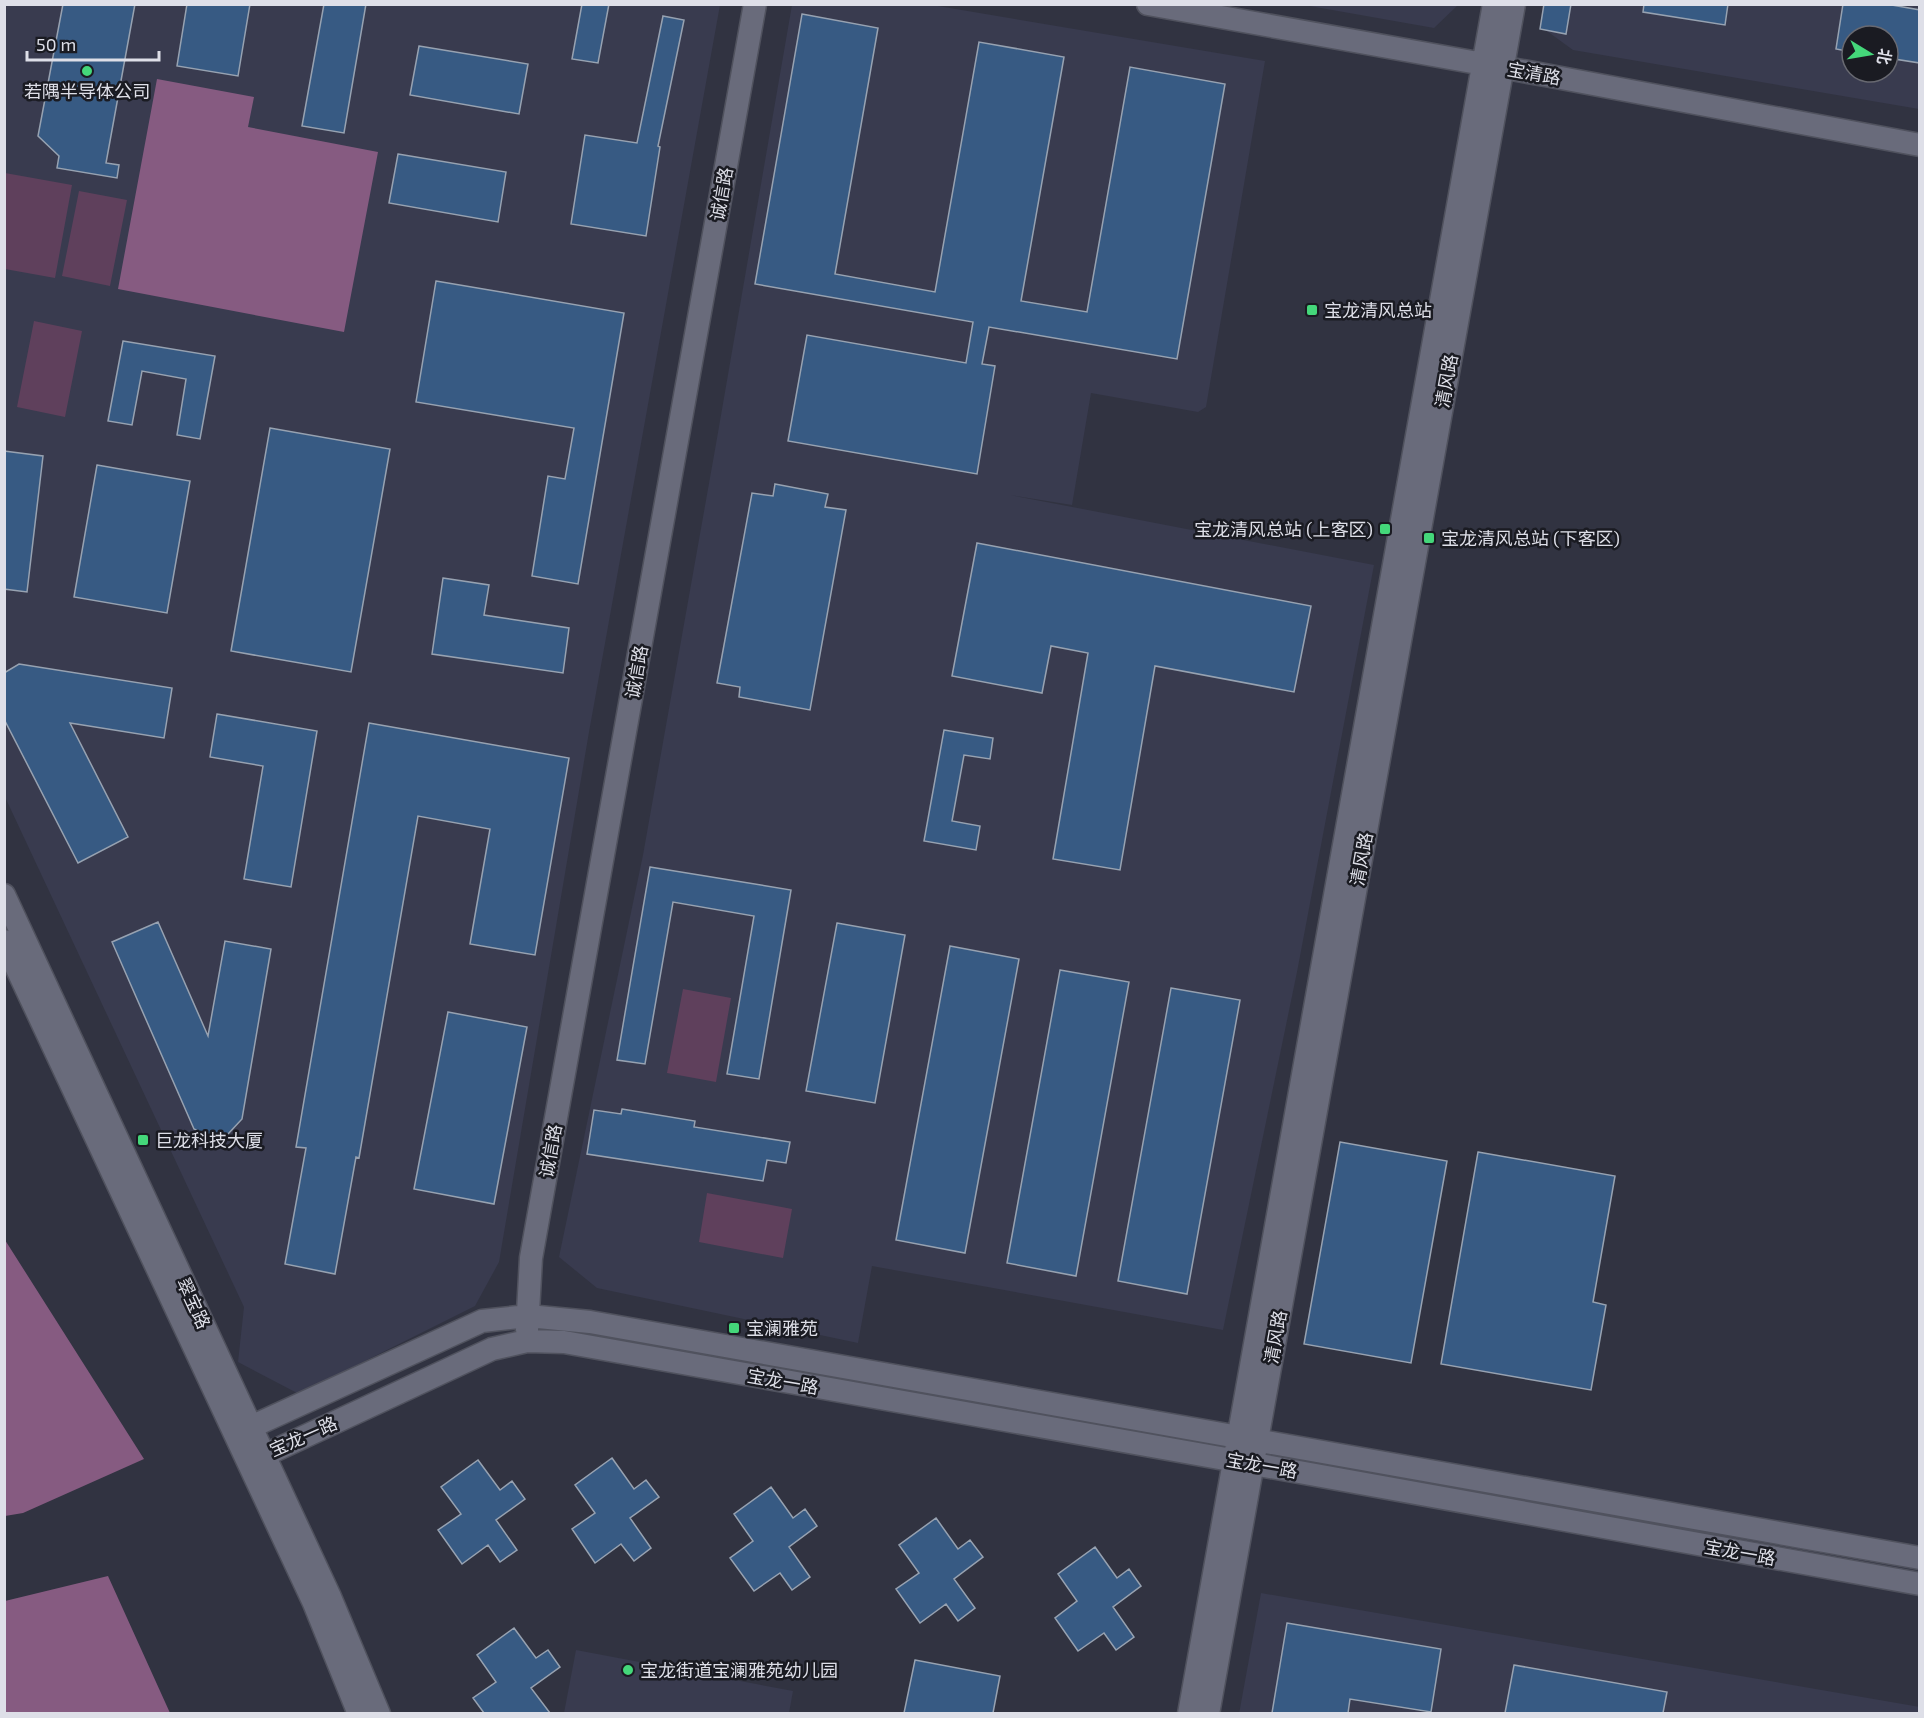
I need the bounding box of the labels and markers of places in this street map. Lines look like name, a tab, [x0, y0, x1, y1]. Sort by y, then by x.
marker: 若隅半导体公司	[80, 64, 94, 78]
place label: 若隅半导体公司	[24, 80, 150, 102]
place label: 宝龙清风总站	[1324, 299, 1432, 321]
marker: 宝龙清风总站	[1305, 303, 1319, 317]
place label: 宝龙清风总站 (上客区)	[1194, 518, 1373, 540]
marker: 宝龙清风总站 (上客区)	[1378, 522, 1392, 536]
place label: 宝龙清风总站 (下客区)	[1441, 527, 1620, 549]
marker: 宝龙清风总站 (下客区)	[1422, 531, 1436, 545]
place label: 巨龙科技大厦	[155, 1129, 263, 1151]
marker: 巨龙科技大厦	[136, 1133, 150, 1147]
place label: 宝澜雅苑	[746, 1317, 818, 1339]
marker: 宝澜雅苑	[727, 1321, 741, 1335]
place label: 宝龙街道宝澜雅苑幼儿园	[640, 1659, 838, 1681]
marker: 宝龙街道宝澜雅苑幼儿园	[621, 1663, 635, 1677]

